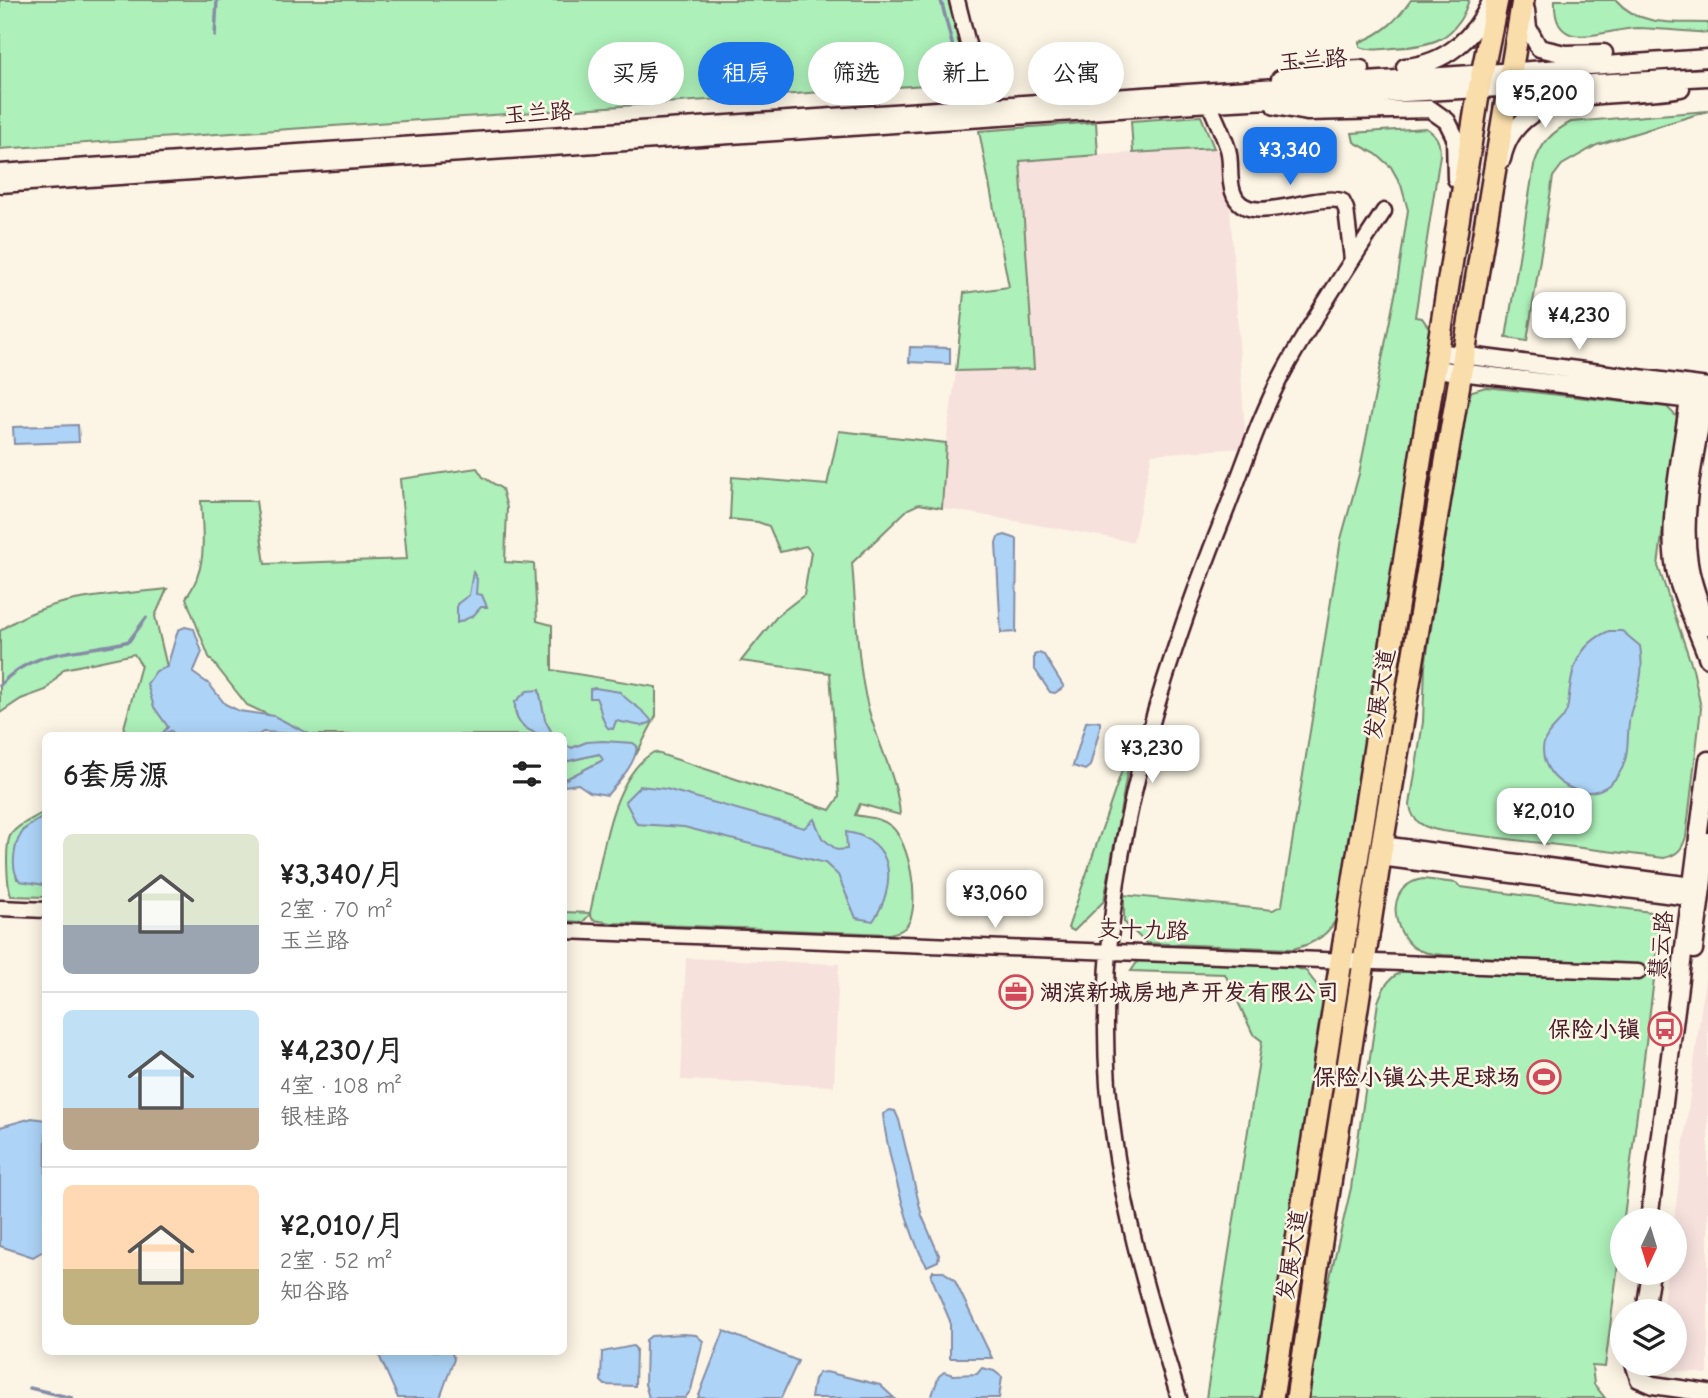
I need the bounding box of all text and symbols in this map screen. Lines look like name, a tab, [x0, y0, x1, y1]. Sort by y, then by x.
chip: 买房	[588, 42, 684, 105]
chip: 租房	[698, 42, 794, 105]
chip: 筛选	[808, 42, 904, 105]
chip: 新上	[918, 42, 1014, 105]
chip: 公寓	[1028, 42, 1124, 105]
street label: 玉兰路	[1278, 44, 1348, 76]
pin: ¥5,200	[1488, 71, 1602, 130]
text: ¥5,200	[1512, 79, 1578, 106]
street label: 玉兰路	[503, 97, 573, 129]
pin: ¥3,340	[1233, 128, 1347, 187]
text: ¥3,340	[1259, 136, 1321, 163]
pin: ¥4,230	[1522, 292, 1636, 352]
text: ¥4,230	[1548, 301, 1610, 328]
street label: 发展大道	[1359, 646, 1401, 742]
pin: ¥3,230	[1095, 726, 1209, 785]
text: ¥3,230	[1121, 734, 1184, 761]
icon: filters	[508, 755, 546, 793]
text: 6套房源	[63, 758, 169, 793]
pin: ¥2,010	[1487, 788, 1601, 848]
text: ¥2,010	[1513, 797, 1575, 824]
text: ¥3,340/月	[280, 857, 404, 892]
icon: home	[119, 862, 203, 946]
pin: ¥3,060	[938, 870, 1052, 930]
text: ¥3,060	[962, 879, 1028, 906]
text: 2室 · 70 m²	[280, 896, 392, 923]
street label: 慧云路	[1644, 909, 1678, 981]
street label: 支十九路	[1097, 915, 1189, 945]
text: 玉兰路	[280, 927, 349, 954]
office icon: 湖滨新城房地产开发有限公司	[997, 973, 1035, 1011]
place label: 湖滨新城房地产开发有限公司	[1040, 979, 1339, 1006]
bus stop icon: 保险小镇	[1646, 1010, 1684, 1048]
place label: 保险小镇	[1548, 1016, 1640, 1043]
text: ¥4,230/月	[280, 1033, 405, 1068]
icon: home	[119, 1038, 203, 1122]
sports icon: 保险小镇公共足球场	[1525, 1058, 1563, 1096]
place label: 保险小镇公共足球场	[1313, 1064, 1520, 1091]
text: 4室 · 108 m²	[280, 1072, 401, 1099]
text: 银桂路	[280, 1103, 349, 1130]
street label: 发展大道	[1271, 1207, 1313, 1303]
text: ¥2,010/月	[280, 1208, 405, 1243]
north arrow	[1610, 1208, 1687, 1284]
map controls	[1610, 1208, 1687, 1376]
icon: home	[119, 1213, 203, 1297]
text: 2室 · 52 m²	[280, 1247, 391, 1274]
text: 知谷路	[280, 1278, 349, 1305]
button: layers	[1610, 1299, 1687, 1376]

